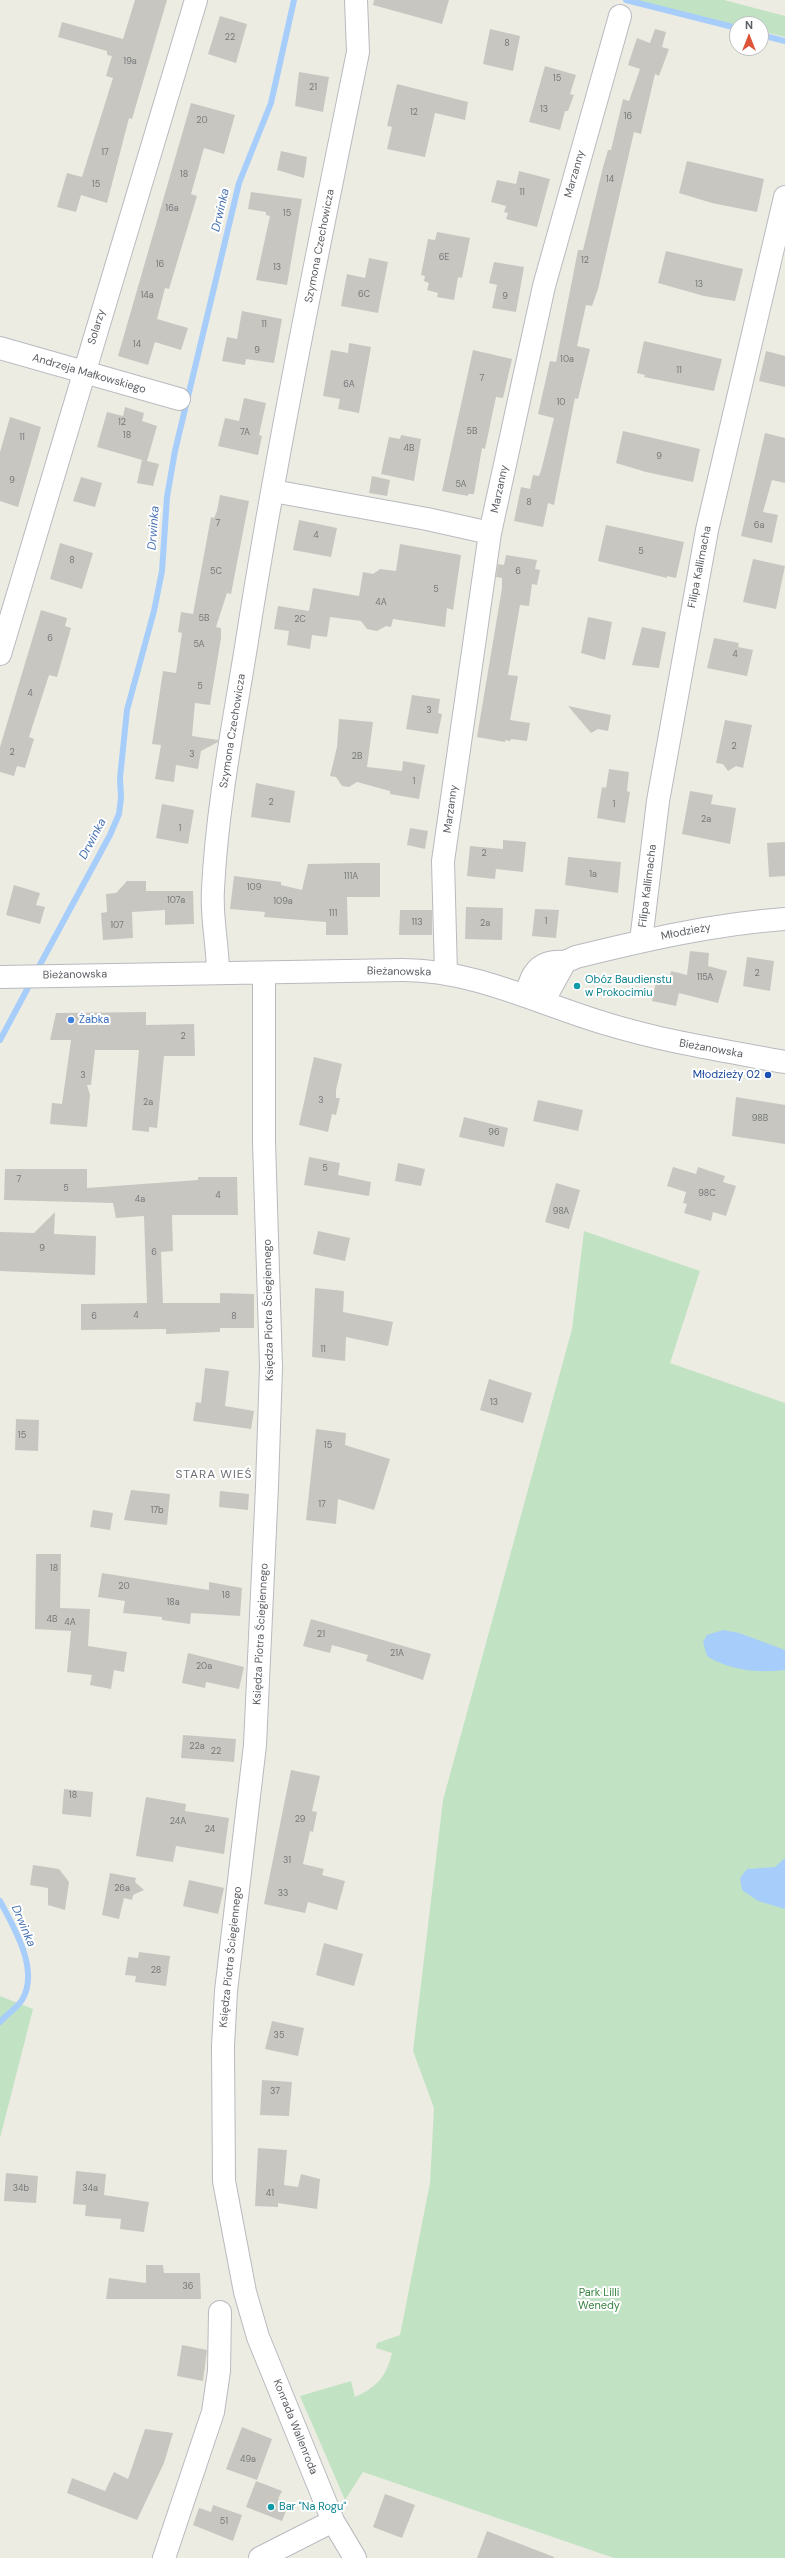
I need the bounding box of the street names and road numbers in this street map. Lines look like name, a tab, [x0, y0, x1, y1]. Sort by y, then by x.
street label: Marzanny	[562, 149, 588, 199]
street label: Szymona Czechowicza	[302, 188, 338, 304]
street label: Solarzy	[85, 308, 109, 346]
street label: Andrzeja Małkowskiego	[31, 351, 147, 397]
street label: Marzanny	[488, 464, 512, 514]
street label: Filipa Kallimacha	[686, 525, 714, 609]
street label: Szymona Czechowicza	[217, 673, 249, 789]
street label: Marzanny	[441, 784, 461, 834]
street label: Filipa Kallimacha	[636, 844, 660, 928]
street label: Młodzieży	[660, 921, 712, 943]
street label: Bieżanowska	[367, 965, 431, 979]
street label: Bieżanowska	[43, 968, 107, 982]
street label: Bieżanowska	[678, 1037, 744, 1061]
street label: Księdza Piotra Ściegiennego	[261, 1239, 277, 1381]
street label: Księdza Piotra Ściegiennego	[251, 1563, 271, 1705]
street label: Księdza Piotra Ściegiennego	[217, 1886, 245, 2028]
street label: Konrada Wallenroda	[270, 2377, 320, 2477]

